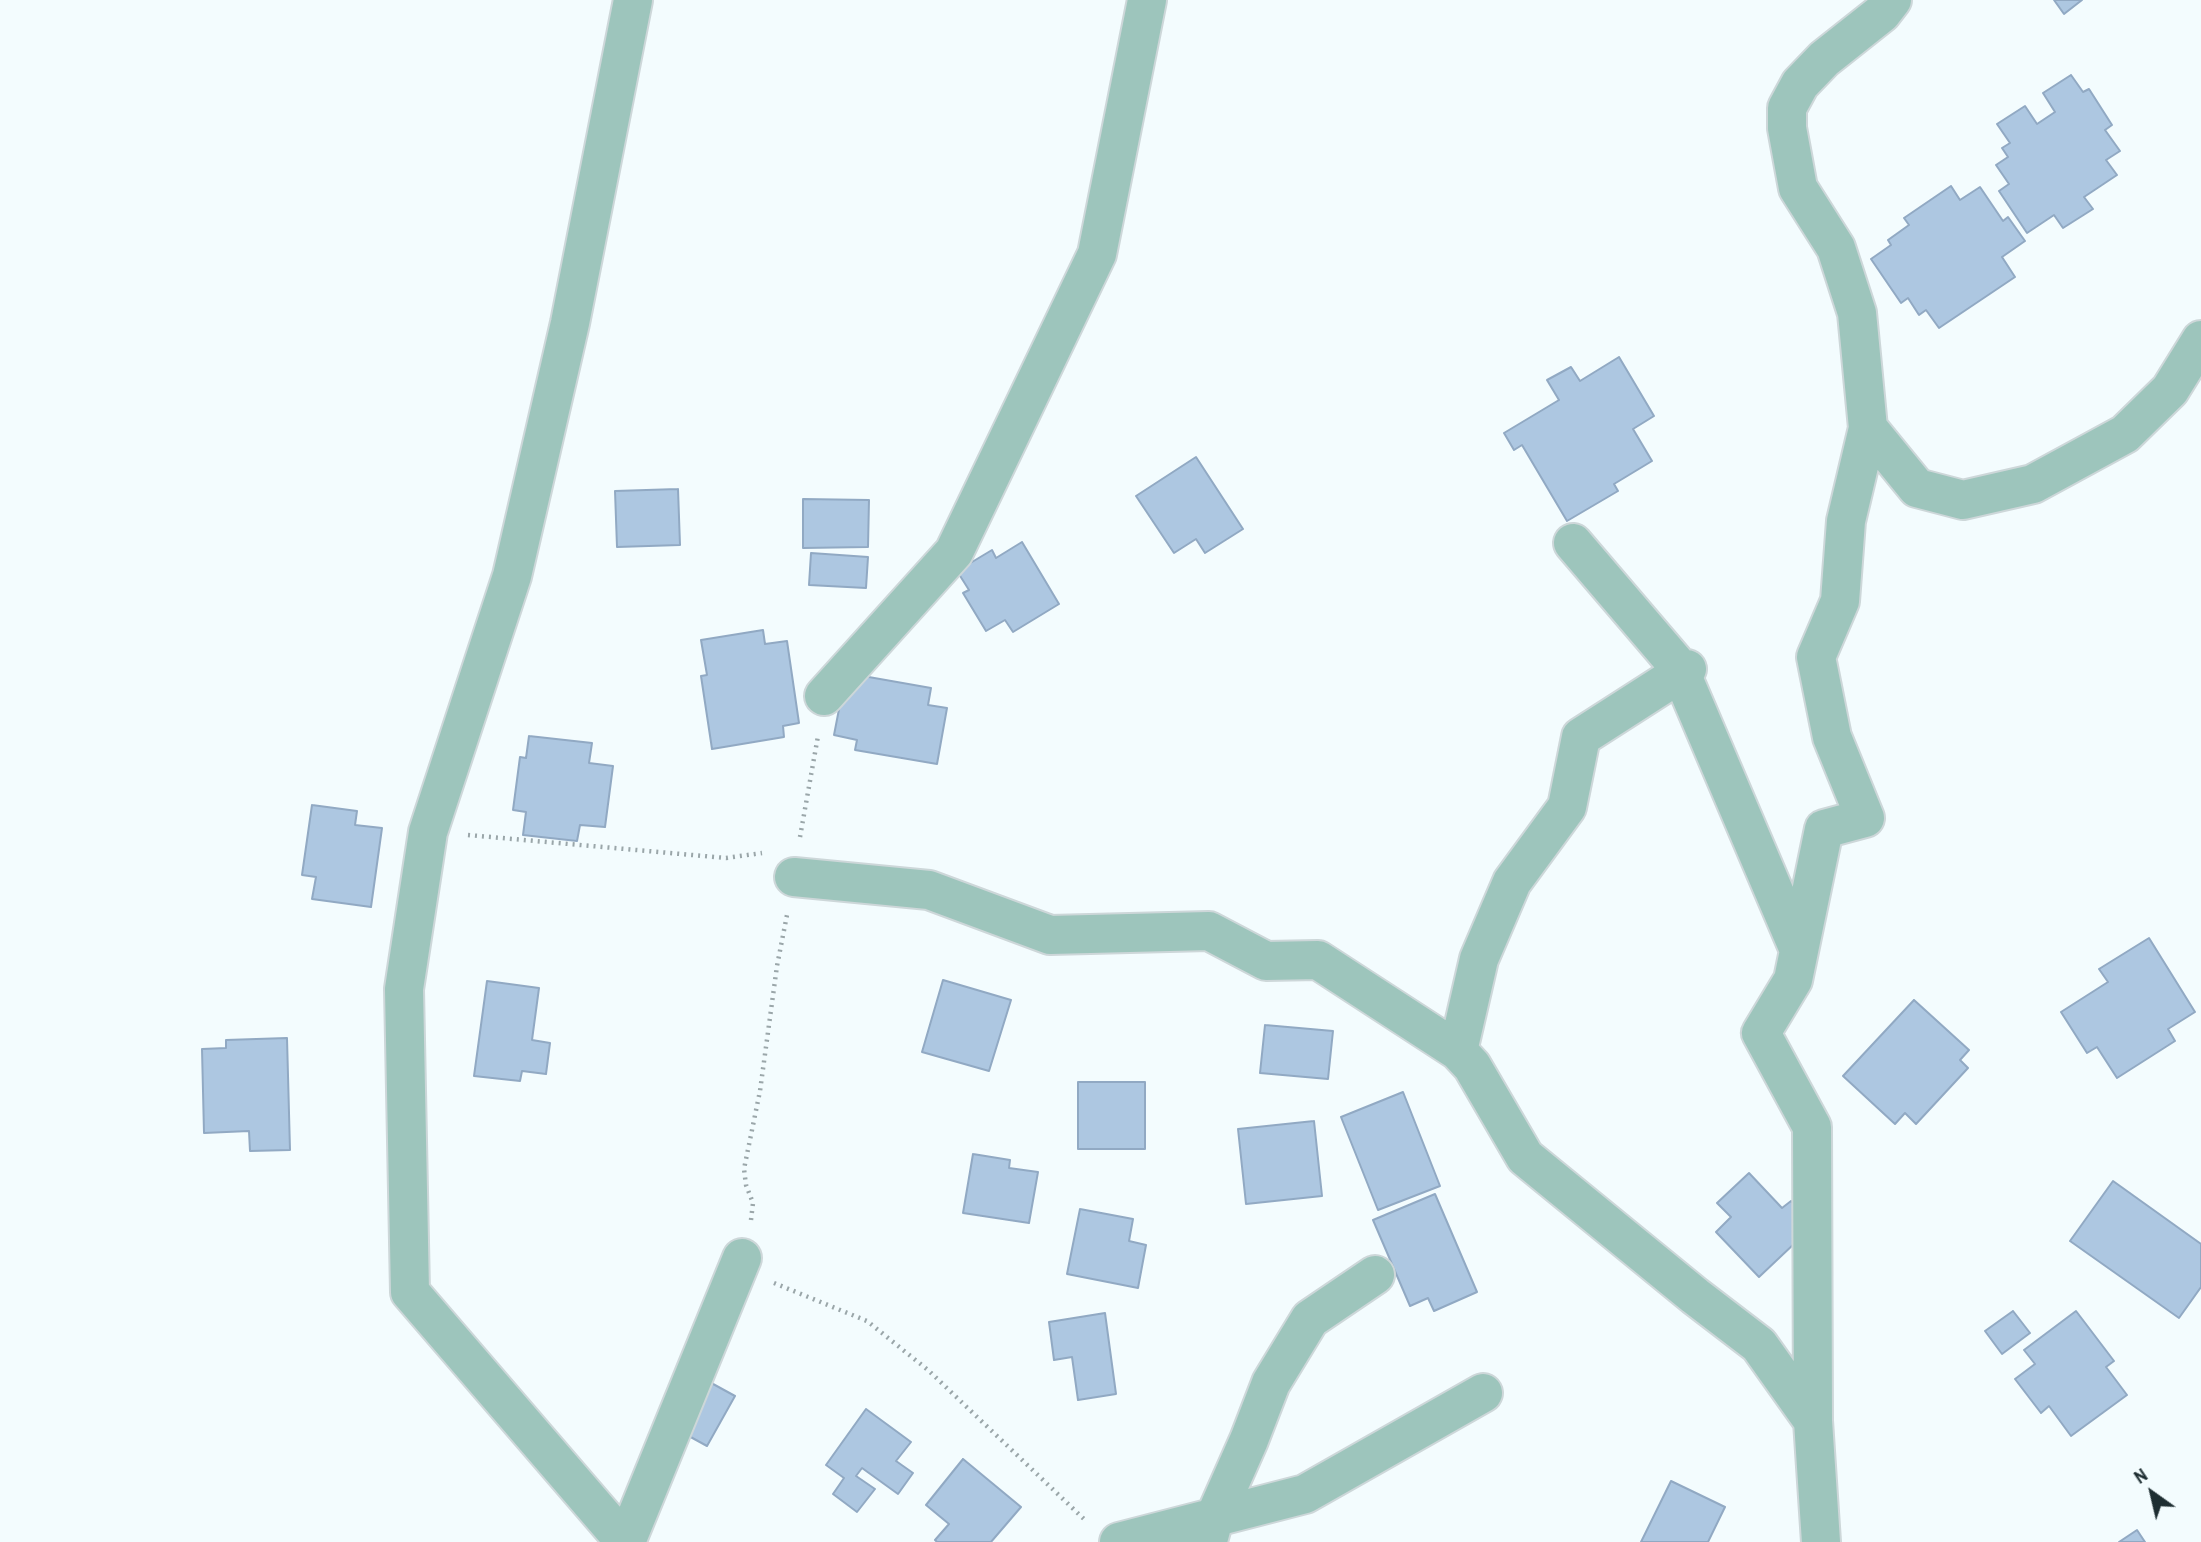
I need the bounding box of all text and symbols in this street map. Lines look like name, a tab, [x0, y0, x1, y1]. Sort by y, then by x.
north arrow	[2117, 1458, 2187, 1528]
text: N	[2128, 1462, 2152, 1490]

